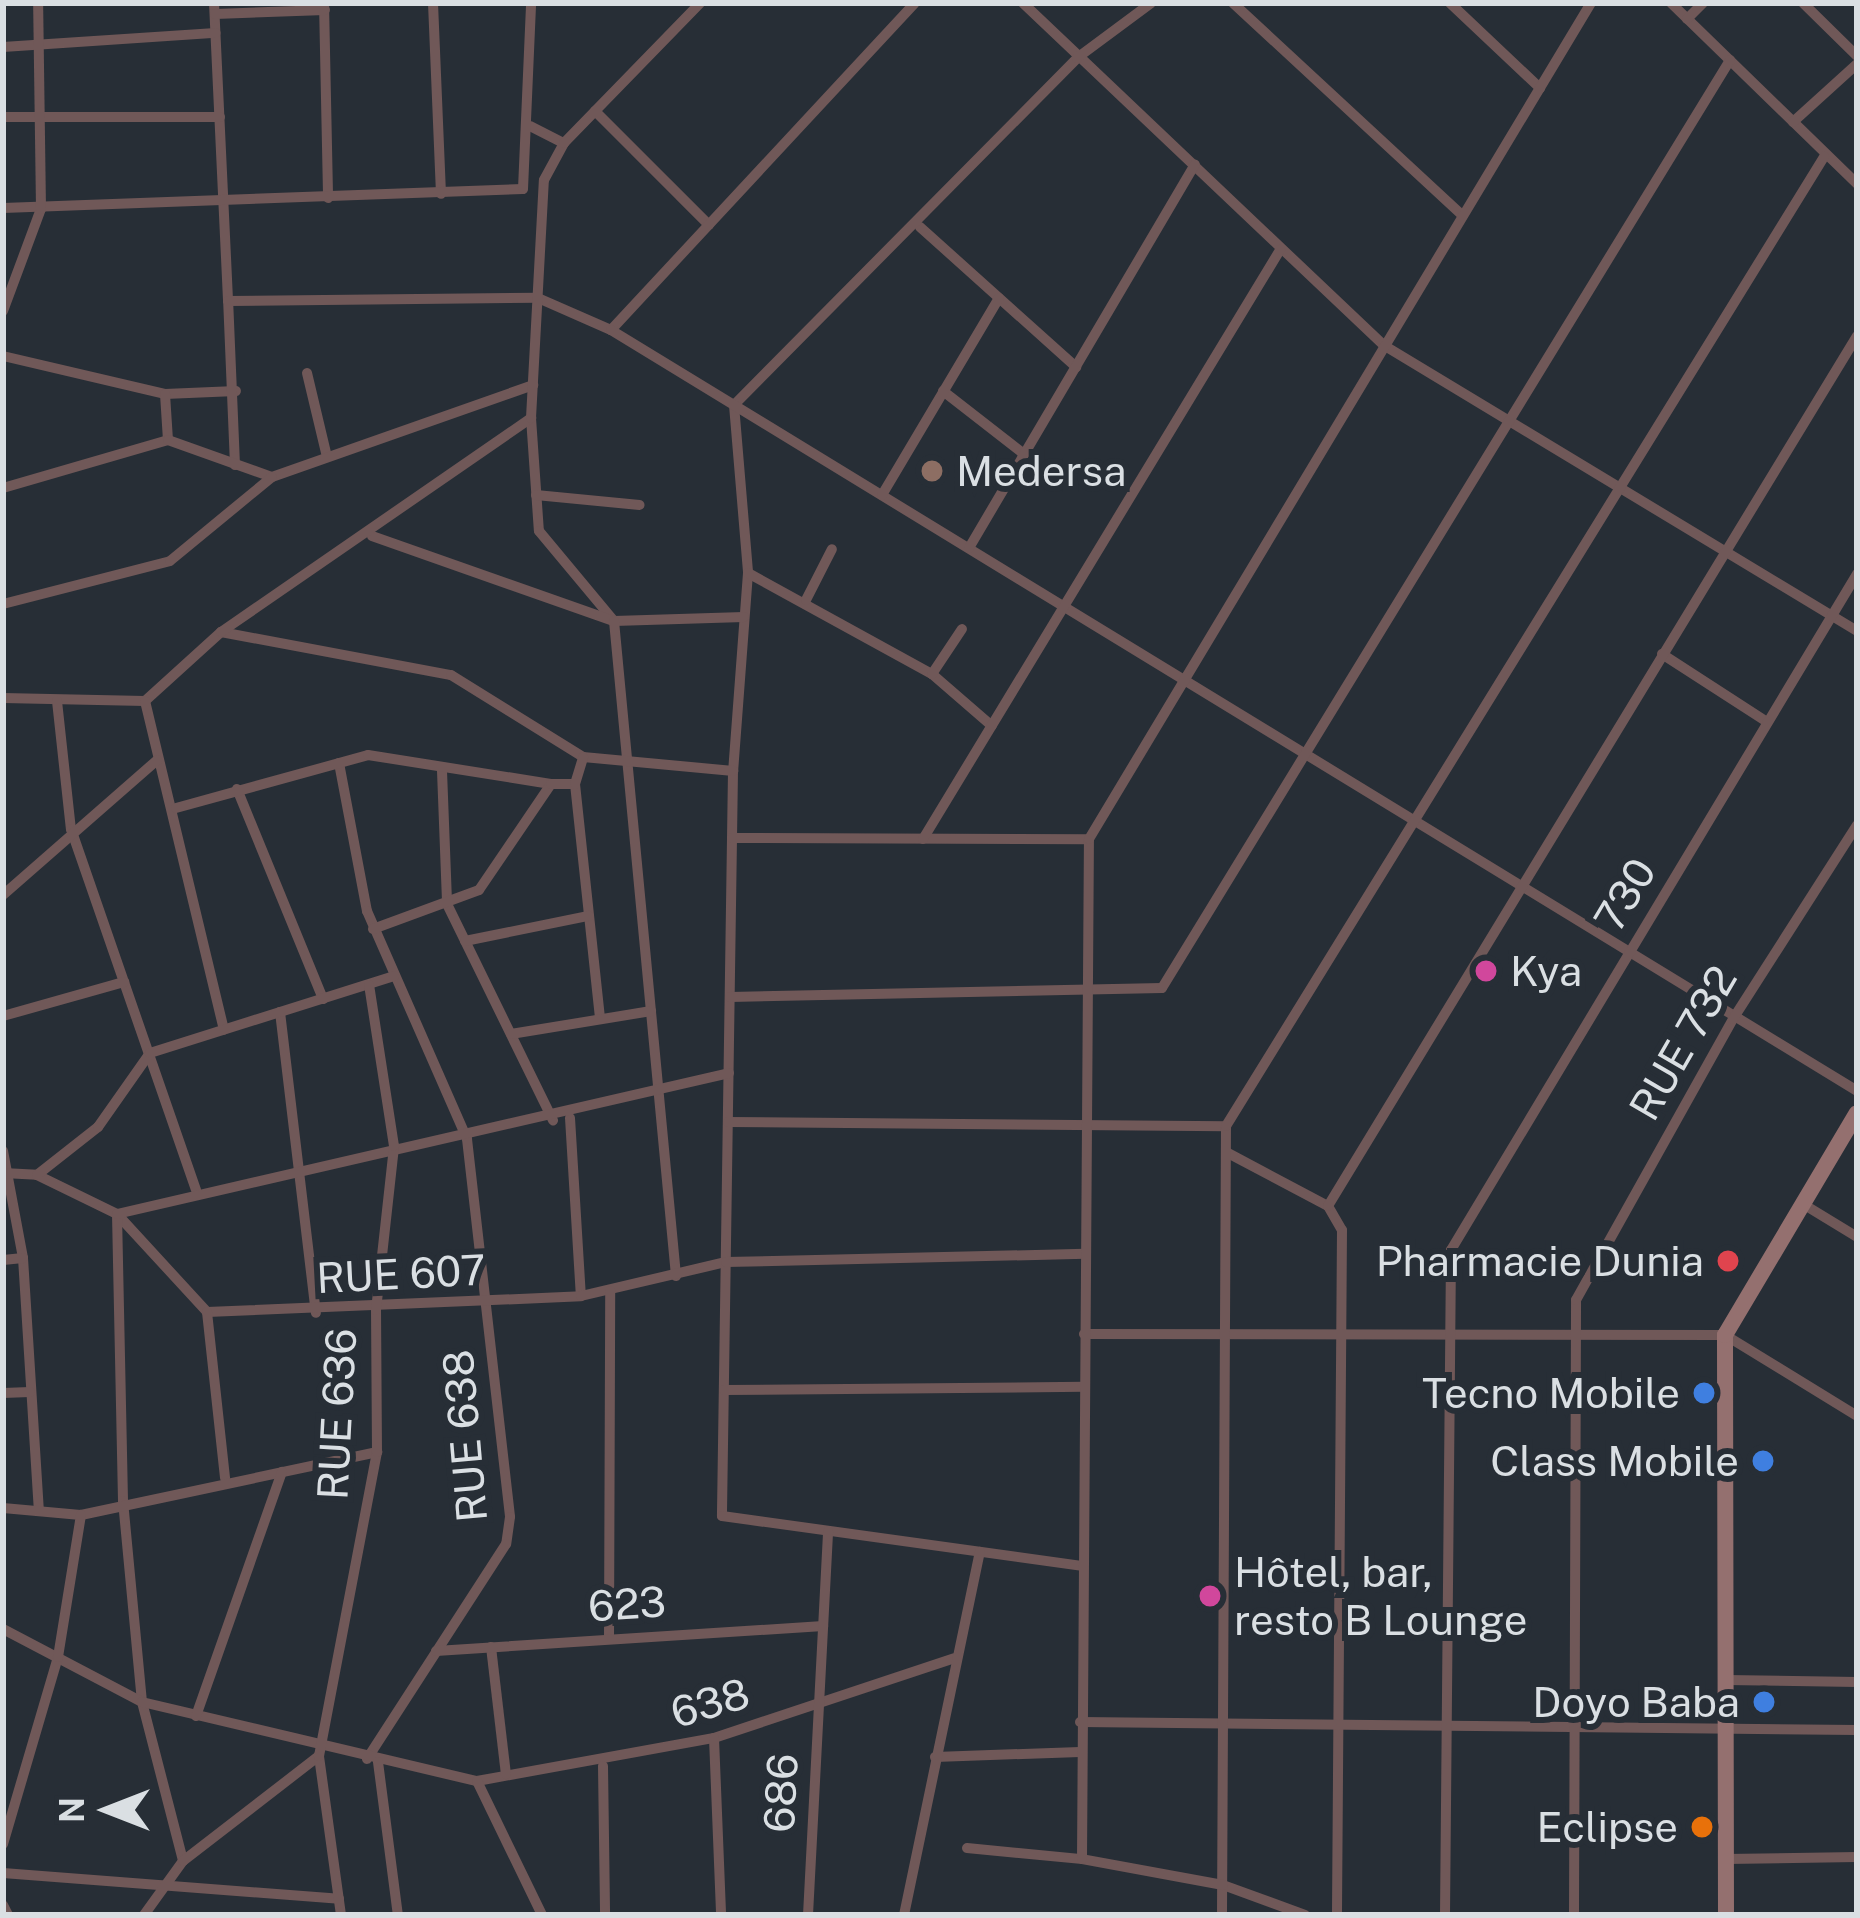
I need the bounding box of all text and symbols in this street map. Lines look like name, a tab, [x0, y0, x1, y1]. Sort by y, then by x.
place label: Medersa	[956, 446, 1126, 496]
marker: Medersa	[919, 458, 945, 484]
street label: 730	[1584, 849, 1666, 941]
place label: Kya	[1510, 946, 1582, 996]
street label: RUE 732	[1619, 957, 1747, 1129]
marker: Kya	[1473, 958, 1499, 984]
place label: Pharmacie Dunia	[1375, 1236, 1704, 1286]
street label: RUE 607	[315, 1244, 487, 1304]
marker: Pharmacie Dunia	[1715, 1248, 1741, 1274]
street label: RUE 636	[307, 1327, 367, 1501]
street label: RUE 638	[432, 1348, 498, 1524]
place label: Tecno Mobile	[1422, 1368, 1680, 1418]
marker: Tecno Mobile	[1691, 1380, 1717, 1406]
place label: Class Mobile	[1490, 1436, 1739, 1486]
marker: Class Mobile	[1750, 1448, 1776, 1474]
place label: Hôtel, bar, resto B Lounge	[1234, 1547, 1528, 1646]
street label: 623	[587, 1576, 667, 1632]
marker: Hôtel, bar, resto B Lounge	[1197, 1583, 1223, 1609]
street label: 638	[665, 1668, 755, 1738]
place label: Doyo Baba	[1532, 1677, 1740, 1727]
marker: Doyo Baba	[1751, 1689, 1777, 1715]
north arrow	[48, 1750, 168, 1870]
street label: 686	[754, 1752, 808, 1834]
text: N	[53, 1797, 91, 1823]
place label: Eclipse	[1537, 1802, 1678, 1852]
marker: Eclipse	[1689, 1814, 1715, 1840]

